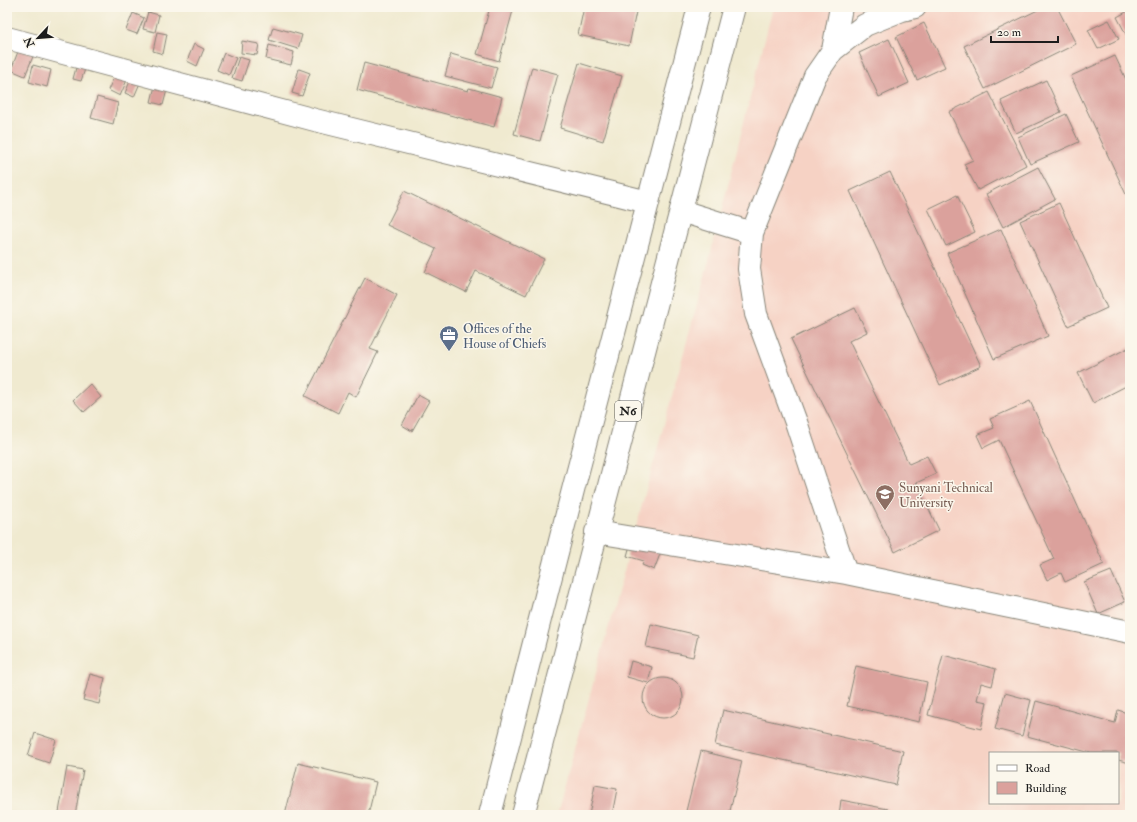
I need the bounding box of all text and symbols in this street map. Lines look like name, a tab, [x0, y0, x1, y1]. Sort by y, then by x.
north arrow	[18, 18, 58, 58]
scale bar	[991, 18, 1058, 44]
text: 20 m	[997, 25, 1022, 40]
text: N	[21, 34, 38, 50]
place label: Offices of the House of Chiefs	[463, 321, 547, 352]
office icon: Offices of the House of Chiefs	[438, 324, 460, 352]
road number: N6	[615, 401, 641, 421]
place label: Sunyani Technical University	[899, 480, 994, 512]
school or university icon: Sunyani Technical University	[874, 483, 896, 511]
legend	[989, 752, 1119, 804]
text: Road	[1025, 761, 1050, 776]
text: Building	[1025, 781, 1068, 796]

